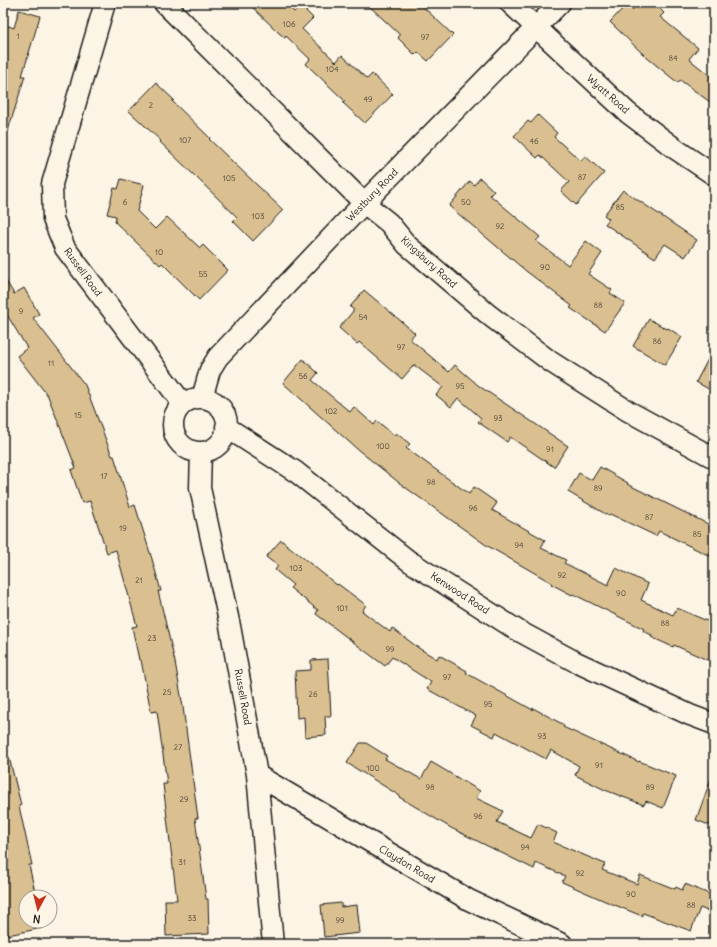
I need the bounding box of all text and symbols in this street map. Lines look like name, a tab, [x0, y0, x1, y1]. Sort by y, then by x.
house number: 106	[282, 19, 296, 29]
house number: 1	[16, 31, 20, 41]
house number: 97	[421, 32, 429, 42]
house number: 84	[668, 53, 678, 63]
house number: 104	[325, 64, 339, 74]
street label: Wyatt Road	[584, 72, 632, 117]
house number: 49	[363, 94, 373, 104]
house number: 2	[149, 100, 154, 110]
house number: 107	[179, 135, 191, 145]
house number: 46	[529, 136, 539, 146]
street label: Westbury Road	[343, 166, 401, 224]
house number: 87	[578, 172, 586, 182]
house number: 105	[222, 173, 236, 183]
house number: 6	[123, 197, 128, 207]
house number: 50	[461, 197, 471, 207]
house number: 85	[615, 202, 625, 212]
house number: 103	[252, 211, 265, 221]
house number: 92	[496, 221, 505, 231]
street label: Kingsbury Road	[398, 233, 460, 291]
street label: Russell Road	[61, 245, 105, 299]
house number: 10	[155, 247, 163, 257]
house number: 90	[540, 262, 550, 272]
house number: 55	[198, 269, 208, 279]
house number: 88	[593, 300, 603, 310]
house number: 9	[19, 306, 24, 316]
house number: 54	[358, 312, 368, 322]
house number: 86	[652, 336, 662, 346]
house number: 97	[397, 342, 405, 352]
house number: 11	[48, 358, 54, 368]
house number: 56	[298, 371, 308, 381]
house number: 95	[455, 381, 465, 391]
house number: 102	[325, 406, 338, 416]
house number: 15	[74, 410, 82, 420]
house number: 93	[493, 413, 503, 423]
house number: 100	[376, 441, 390, 451]
house number: 91	[546, 444, 554, 454]
house number: 17	[100, 471, 108, 481]
house number: 98	[426, 477, 436, 487]
house number: 89	[593, 483, 603, 493]
house number: 96	[468, 503, 478, 513]
house number: 87	[645, 512, 653, 522]
house number: 19	[119, 523, 127, 533]
house number: 85	[692, 529, 702, 539]
house number: 94	[514, 540, 524, 550]
house number: 103	[290, 563, 303, 573]
street label: Kenwood Road	[428, 569, 492, 617]
house number: 92	[558, 570, 567, 580]
house number: 21	[135, 575, 143, 585]
house number: 90	[616, 588, 626, 598]
house number: 101	[336, 603, 348, 613]
house number: 88	[660, 618, 670, 628]
house number: 23	[148, 633, 157, 643]
house number: 99	[385, 644, 395, 654]
street label: Russell Road	[232, 668, 254, 726]
house number: 97	[443, 672, 451, 682]
house number: 25	[163, 687, 172, 697]
house number: 26	[309, 689, 318, 699]
house number: 95	[483, 699, 493, 709]
house number: 93	[537, 731, 547, 741]
house number: 27	[174, 742, 182, 752]
house number: 91	[595, 760, 603, 770]
house number: 100	[366, 763, 380, 773]
house number: 98	[425, 782, 435, 792]
house number: 89	[645, 782, 655, 792]
house number: 29	[180, 794, 189, 804]
house number: 96	[473, 811, 483, 821]
street label: Claydon Road	[377, 842, 438, 886]
house number: 94	[520, 842, 530, 852]
house number: 31	[178, 857, 186, 867]
house number: 92	[576, 868, 585, 878]
north arrow	[18, 889, 58, 929]
house number: 90	[626, 889, 636, 899]
house number: 88	[686, 900, 696, 910]
text: N	[32, 912, 41, 926]
house number: 33	[187, 913, 197, 923]
house number: 99	[335, 915, 345, 925]

